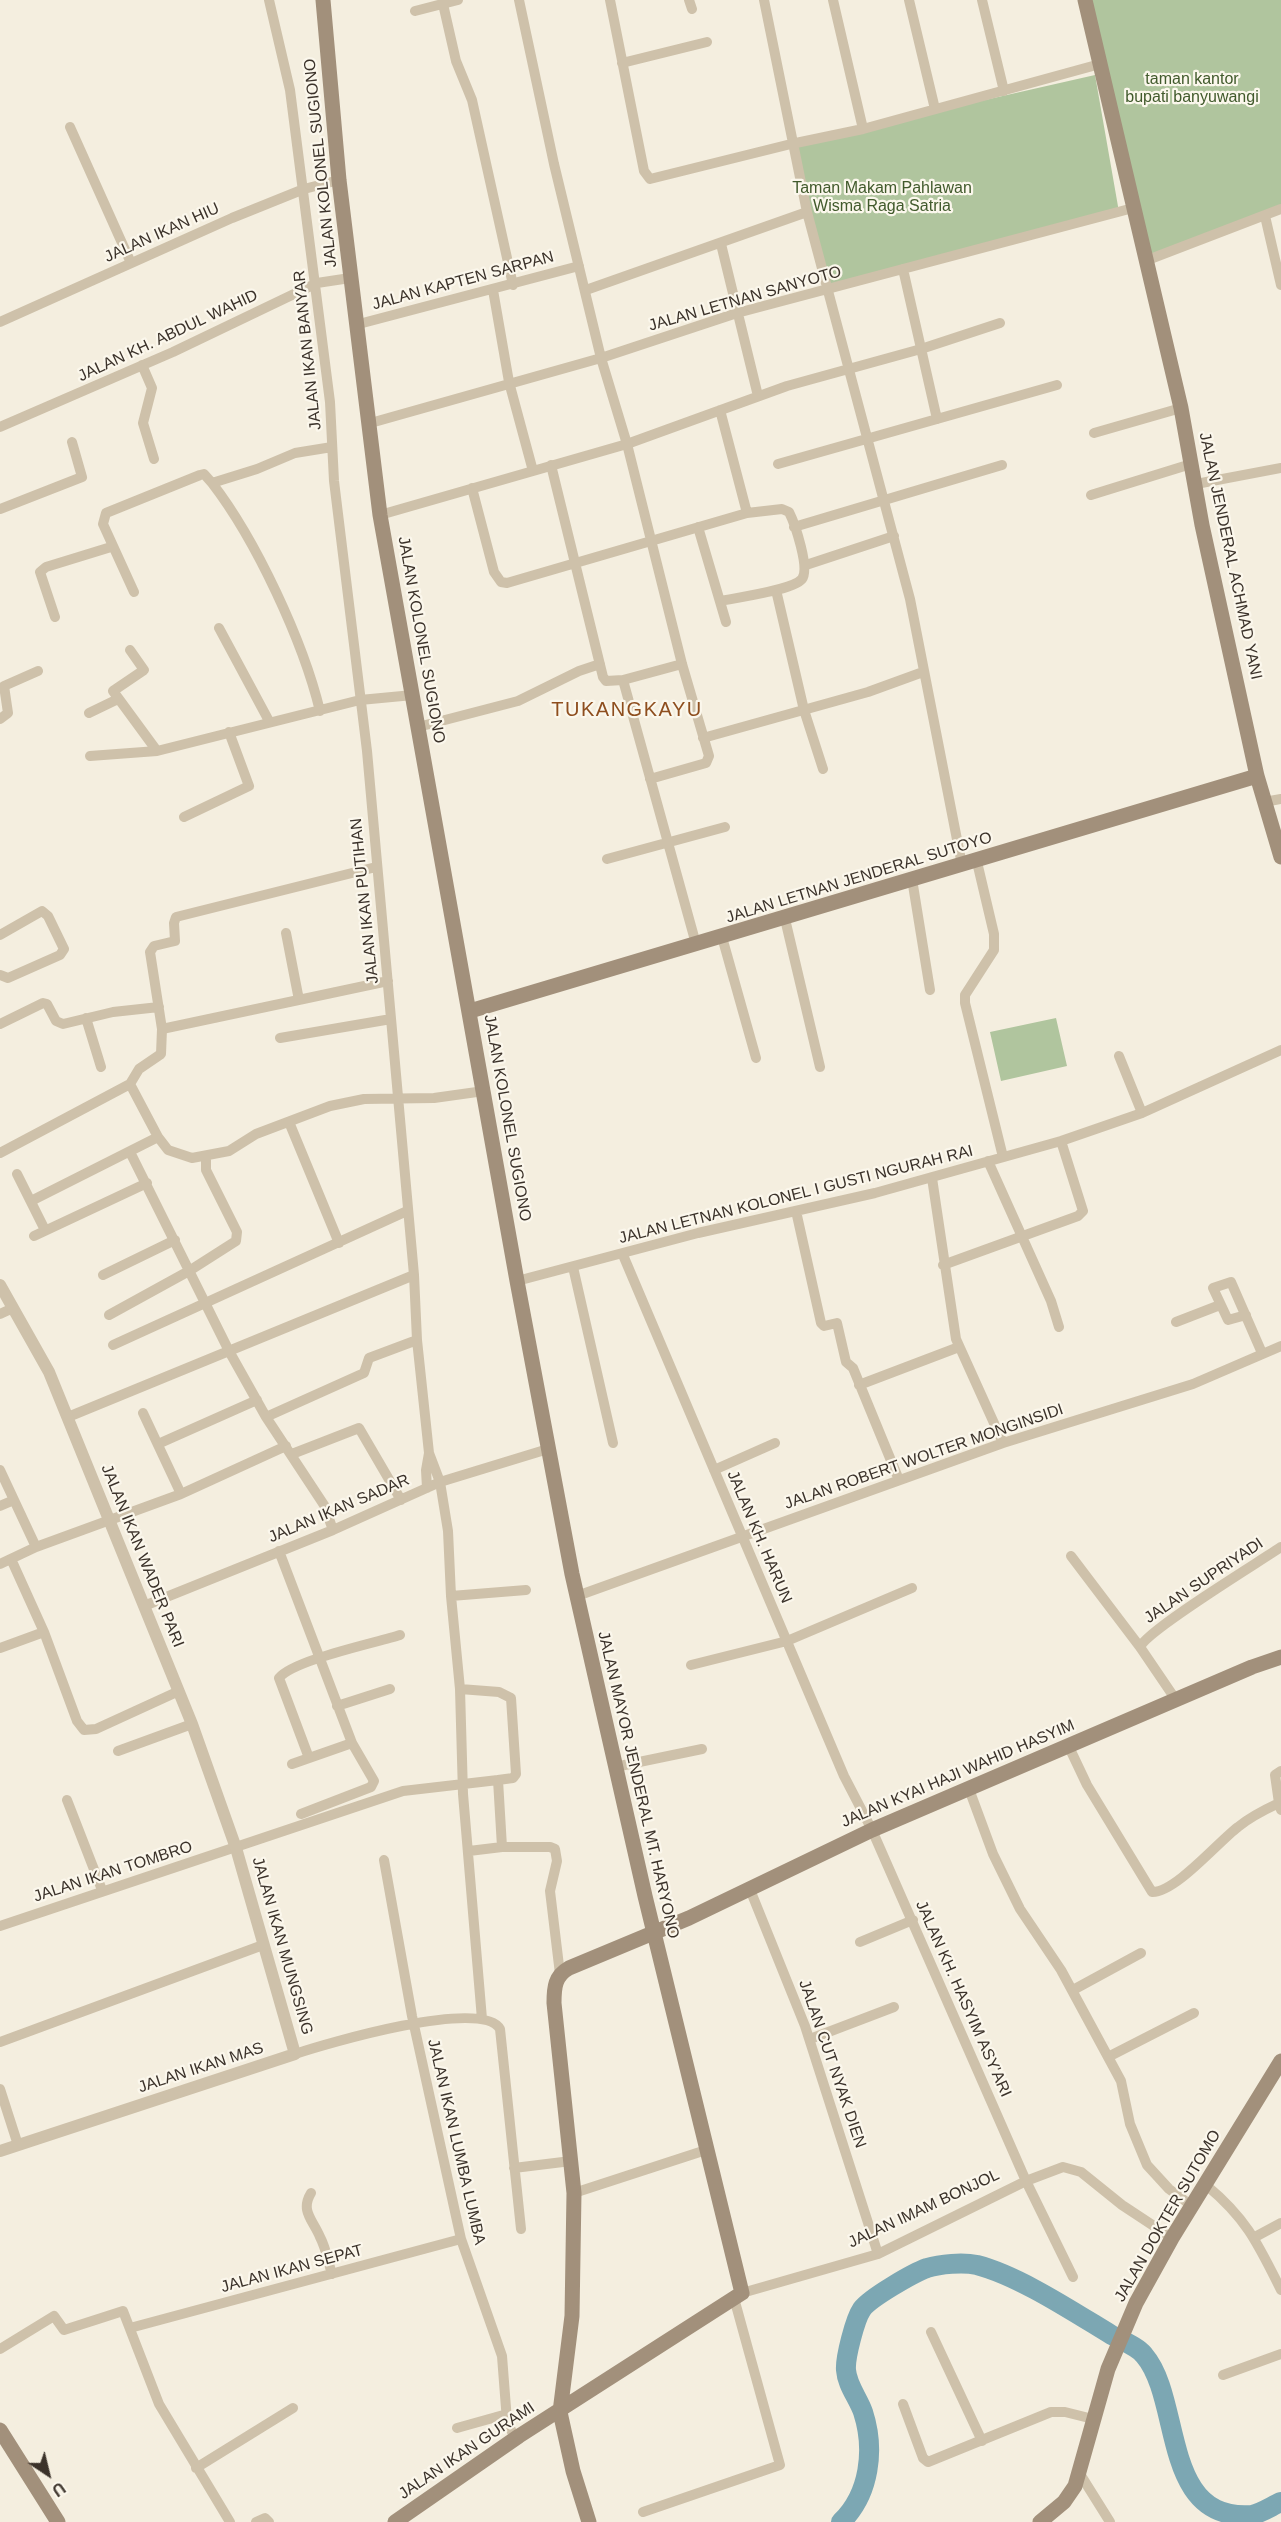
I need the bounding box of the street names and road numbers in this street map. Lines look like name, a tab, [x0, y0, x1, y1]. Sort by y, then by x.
street label: JALAN KOLONEL SUGIONO	[300, 58, 342, 268]
street label: JALAN IKAN HIU	[102, 199, 222, 267]
street label: JALAN KAPTEN SARPAN	[370, 247, 556, 315]
street label: JALAN LETNAN SANYOTO	[646, 262, 844, 336]
street label: JALAN IKAN BANYAR	[290, 269, 326, 431]
street label: JALAN KH. ABDUL WAHID	[75, 286, 261, 386]
street label: JALAN JENDERAL ACHMAD YANI	[1194, 431, 1266, 681]
street label: JALAN KOLONEL SUGIONO	[393, 535, 449, 745]
street label: JALAN IKAN PUTIHAN	[347, 817, 383, 985]
street label: JALAN LETNAN JENDERAL SUTOYO	[724, 828, 994, 928]
street label: JALAN KOLONEL SUGIONO	[479, 1013, 535, 1223]
street label: JALAN LETNAN KOLONEL I GUSTI NGURAH RAI	[617, 1142, 975, 1248]
street label: JALAN ROBERT WOLTER MONGINSIDI	[782, 1400, 1066, 1514]
street label: JALAN IKAN WADER PARI	[96, 1462, 188, 1650]
street label: JALAN KH. HARUN	[722, 1468, 796, 1606]
street label: JALAN IKAN SADAR	[266, 1471, 412, 1547]
street label: JALAN SUPRIYADI	[1141, 1534, 1267, 1628]
street label: JALAN MAYOR JENDERAL MT. HARYONO	[593, 1629, 683, 1941]
street label: JALAN KYAI HAJI WAHID HASYIM	[838, 1716, 1078, 1832]
street label: JALAN IKAN TOMBRO	[31, 1837, 195, 1907]
street label: JALAN IKAN MUNGSING	[247, 1855, 317, 2037]
street label: JALAN KH. HASYIM ASY'ARI	[911, 1898, 1015, 2100]
street label: JALAN CUT NYAK DIEN	[794, 1977, 870, 2151]
street label: JALAN IKAN LUMBA LUMBA	[423, 2037, 489, 2247]
street label: JALAN IKAN MAS	[136, 2039, 266, 2097]
street label: JALAN DOKTER SUTOMO	[1111, 2127, 1225, 2305]
street label: JALAN IMAM BONJOL	[845, 2166, 1003, 2252]
street label: JALAN IKAN SEPAT	[219, 2241, 365, 2297]
street label: JALAN IKAN GURAMI	[395, 2398, 539, 2504]

